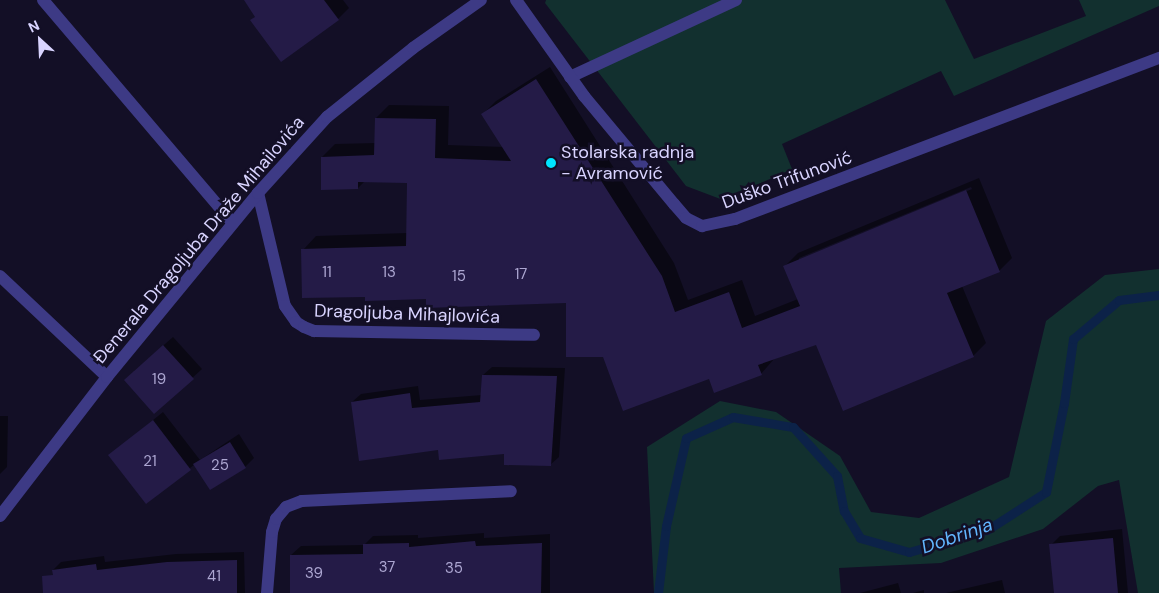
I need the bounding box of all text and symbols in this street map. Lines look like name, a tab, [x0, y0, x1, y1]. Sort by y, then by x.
north arrow	[15, 15, 65, 65]
text: N	[25, 16, 42, 37]
street label: Đenerala Dragoljuba Draže Mihailovića	[89, 112, 309, 368]
place label: Stolarska radnja - Avramović	[561, 142, 694, 184]
street label: Duško Trifunović	[719, 146, 855, 214]
marker: Stolarska radnja - Avramović	[545, 157, 557, 169]
house number: 11	[322, 264, 332, 282]
house number: 13	[382, 264, 396, 282]
house number: 17	[515, 266, 527, 284]
house number: 15	[452, 268, 466, 286]
street label: Dragoljuba Mihajlovića	[314, 300, 500, 328]
house number: 19	[152, 371, 166, 389]
house number: 21	[143, 453, 157, 471]
house number: 25	[211, 457, 229, 475]
water label: Dobrinja	[918, 513, 996, 559]
house number: 37	[379, 559, 395, 577]
house number: 35	[445, 560, 463, 578]
house number: 39	[305, 565, 323, 583]
house number: 41	[207, 568, 221, 586]

